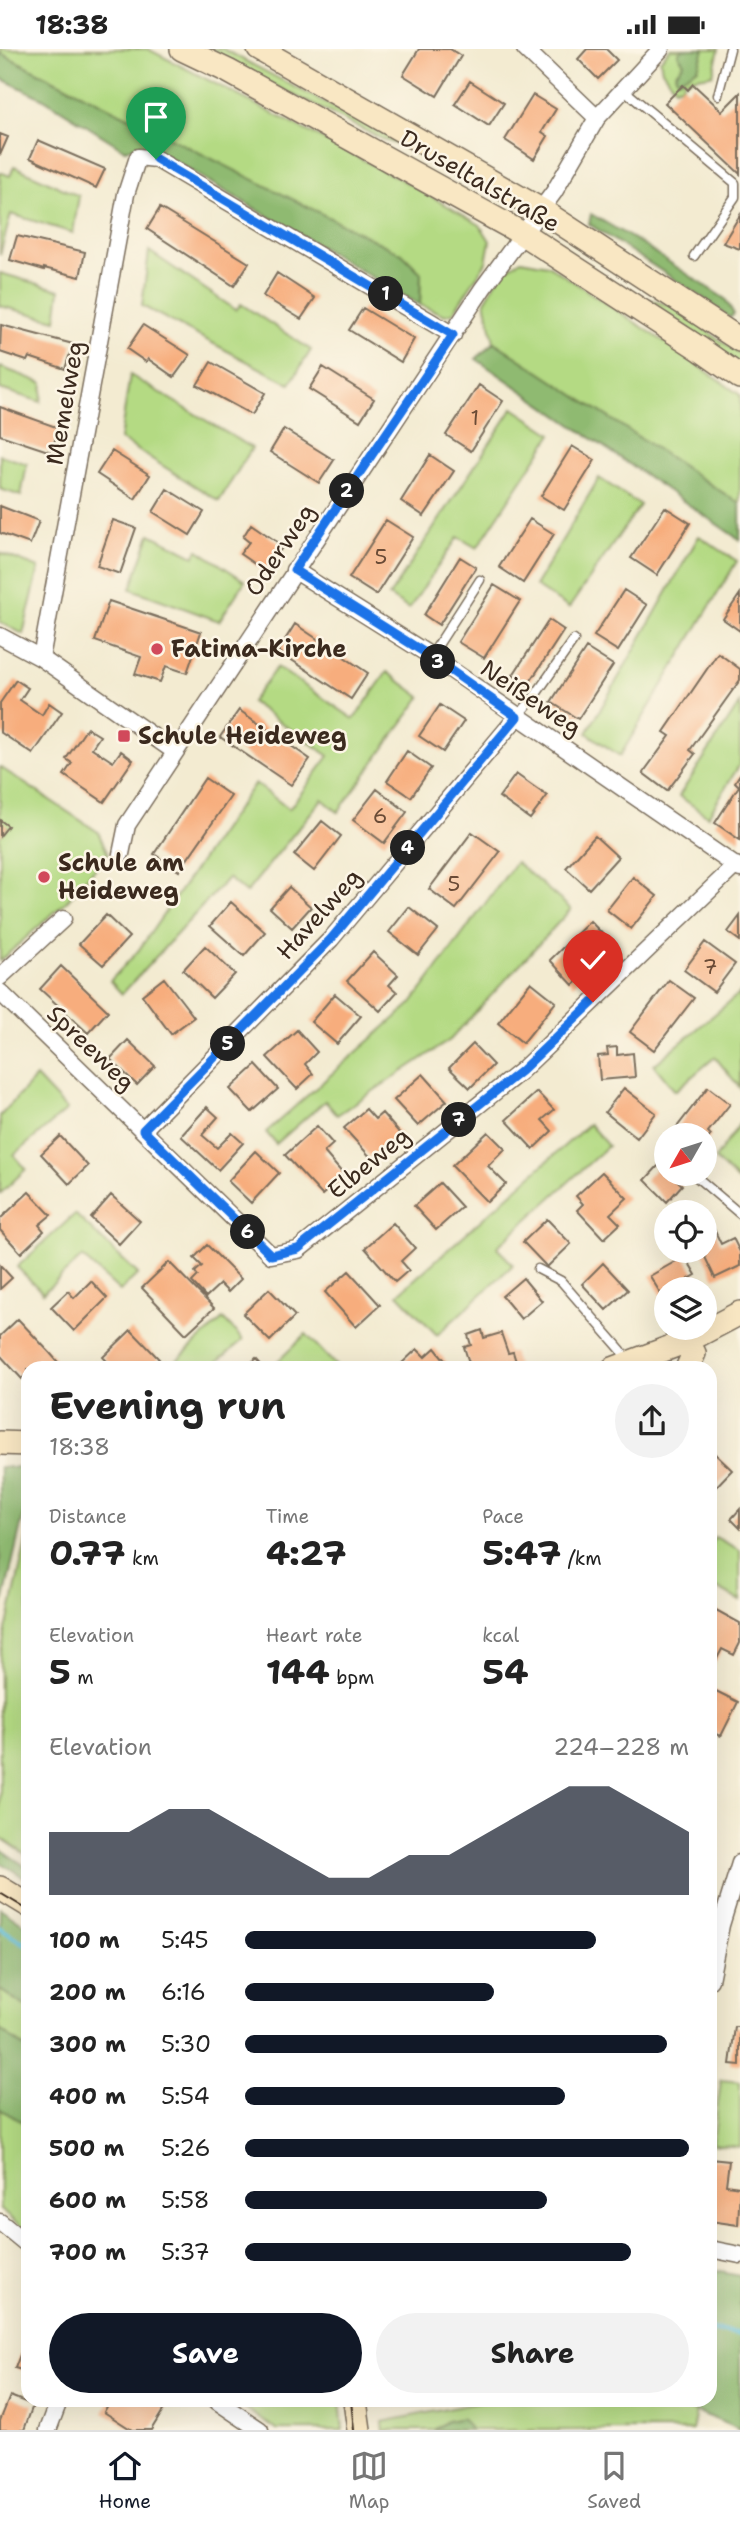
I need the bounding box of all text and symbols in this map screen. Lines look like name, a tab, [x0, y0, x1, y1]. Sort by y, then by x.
text: 18:38	[35, 7, 108, 42]
pin	[126, 87, 186, 159]
icon: arrive	[137, 98, 175, 136]
street label: Druseltalstraße	[394, 122, 566, 240]
pin: 1	[368, 277, 404, 311]
text: 1	[381, 281, 390, 306]
street label: Memelweg	[38, 338, 92, 468]
house number: 1	[471, 404, 479, 432]
pin: 2	[330, 473, 364, 509]
text: 2	[340, 478, 353, 503]
street label: Oderweg	[237, 497, 323, 603]
house number: 5	[375, 543, 387, 571]
place label: Fatima-Kirche	[171, 633, 347, 665]
marker: Fatima-Kirche	[149, 641, 165, 657]
pin: 3	[420, 645, 456, 679]
text: 3	[431, 649, 444, 674]
street label: Neißeweg	[474, 652, 588, 744]
place label: Schule Heideweg	[138, 720, 346, 752]
marker: Schule Heideweg	[116, 728, 132, 744]
house number: 6	[373, 802, 387, 830]
pin: 4	[390, 831, 426, 865]
text: 4	[401, 835, 414, 860]
place label: Schule am Heideweg	[58, 847, 184, 907]
street label: Havelweg	[269, 861, 369, 967]
marker: Schule am Heideweg	[36, 869, 52, 885]
house number: 5	[448, 870, 460, 898]
pin	[563, 930, 623, 1002]
icon: check	[574, 941, 612, 979]
house number: 7	[703, 953, 717, 981]
street label: Spreeweg	[40, 998, 142, 1098]
pin: 5	[210, 1027, 246, 1061]
text: 5	[222, 1031, 233, 1056]
pin: 7	[442, 1103, 476, 1137]
text: 7	[452, 1107, 465, 1132]
street label: Elbeweg	[321, 1120, 417, 1206]
north arrow	[654, 1123, 718, 1187]
map controls	[654, 1123, 717, 1340]
button: locate	[654, 1200, 717, 1263]
pin: 6	[230, 1215, 266, 1249]
text: 6	[241, 1219, 254, 1244]
button: layers	[654, 1277, 717, 1340]
text: Evening run	[49, 1380, 286, 1431]
button: share	[615, 1384, 689, 1458]
text: 18:38	[49, 1432, 110, 1462]
text: Distance	[49, 1504, 127, 1529]
text: Time	[266, 1504, 309, 1529]
text: Pace	[482, 1504, 524, 1529]
text: 0.77	[49, 1529, 126, 1576]
text: 4:27	[266, 1529, 347, 1576]
text: 5:47	[482, 1529, 561, 1576]
text: km	[126, 1546, 159, 1571]
text: /km	[561, 1546, 602, 1571]
text: Elevation	[49, 1623, 134, 1648]
text: Heart rate	[266, 1623, 362, 1648]
text: kcal	[482, 1623, 519, 1648]
text: 5	[49, 1648, 71, 1695]
text: 144	[266, 1648, 330, 1695]
text: 54	[482, 1648, 529, 1695]
text: m	[71, 1665, 94, 1690]
text: bpm	[330, 1665, 374, 1690]
text: Elevation	[49, 1732, 152, 1762]
text: 224–228 m	[553, 1732, 689, 1762]
text: 100 m	[49, 1925, 120, 1955]
text: 5:45	[161, 1925, 209, 1955]
text: 200 m	[49, 1977, 126, 2007]
text: 6:16	[161, 1977, 206, 2007]
text: 300 m	[49, 2029, 126, 2059]
text: 5:30	[161, 2029, 211, 2059]
text: 400 m	[49, 2081, 126, 2111]
text: 5:54	[161, 2081, 210, 2111]
text: 500 m	[49, 2133, 124, 2163]
text: 5:26	[161, 2133, 211, 2163]
text: 600 m	[49, 2185, 126, 2215]
text: 5:58	[161, 2185, 210, 2215]
text: 700 m	[49, 2237, 126, 2267]
text: 5:37	[161, 2237, 210, 2267]
button: Save	[49, 2313, 362, 2393]
button: Share	[376, 2313, 689, 2393]
tab: Home	[99, 2447, 151, 2514]
tab: Map	[349, 2447, 389, 2514]
tab: Saved	[587, 2447, 641, 2514]

